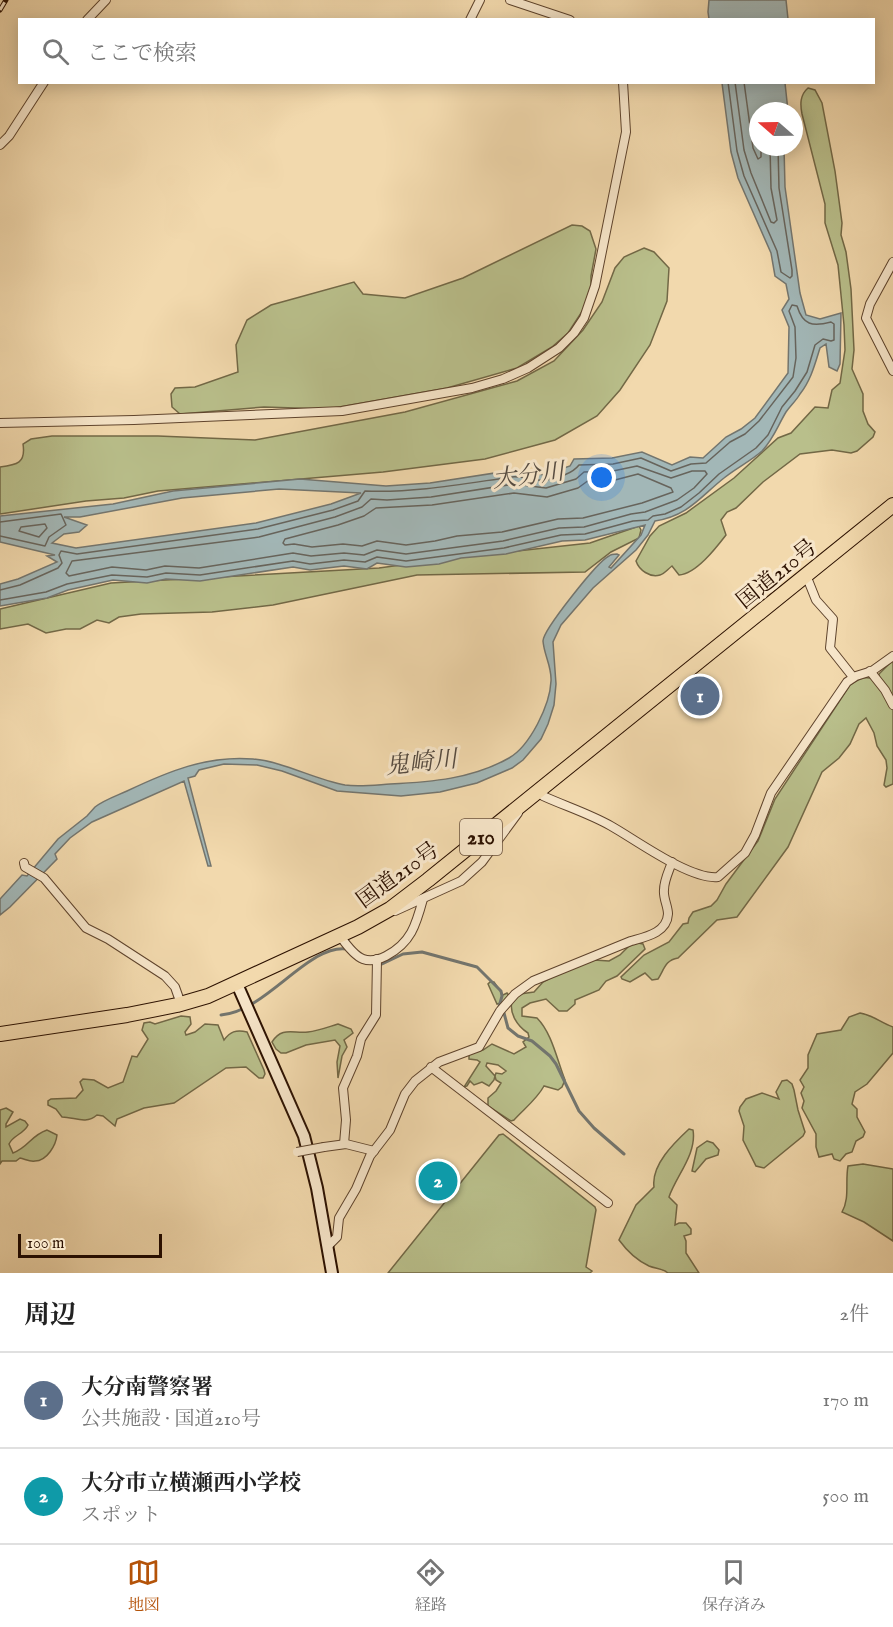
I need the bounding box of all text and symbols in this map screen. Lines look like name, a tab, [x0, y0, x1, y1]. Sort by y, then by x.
search box	[18, 18, 875, 84]
icon: search	[39, 35, 72, 68]
text: ここで検索	[87, 40, 197, 68]
north arrow	[749, 102, 803, 156]
water label: 大分川	[491, 456, 569, 496]
your location	[587, 463, 616, 492]
street label: 国道210号	[731, 534, 823, 615]
pin: 1	[680, 674, 720, 718]
water label: 鬼崎川	[384, 744, 462, 783]
road number: 210	[460, 819, 502, 855]
street label: 国道210号	[351, 836, 445, 915]
pin: 2	[418, 1158, 458, 1204]
scale bar	[18, 1231, 162, 1258]
text: 100 m	[27, 1234, 64, 1254]
text: 周辺	[24, 1299, 76, 1332]
text: 2件	[840, 1302, 869, 1327]
text: 大分南警察署	[81, 1374, 213, 1402]
text: 1	[40, 1388, 47, 1413]
text: 170 m	[823, 1388, 869, 1413]
text: 公共施設 · 国道210号	[81, 1407, 261, 1432]
text: 大分市立横瀬西小学校	[81, 1470, 301, 1498]
text: 2	[39, 1484, 48, 1509]
text: 500 m	[822, 1484, 869, 1509]
text: スポット	[81, 1503, 161, 1528]
tab: 地図	[127, 1556, 160, 1616]
tab: 経路	[414, 1556, 447, 1616]
tab: 保存済み	[702, 1556, 766, 1616]

